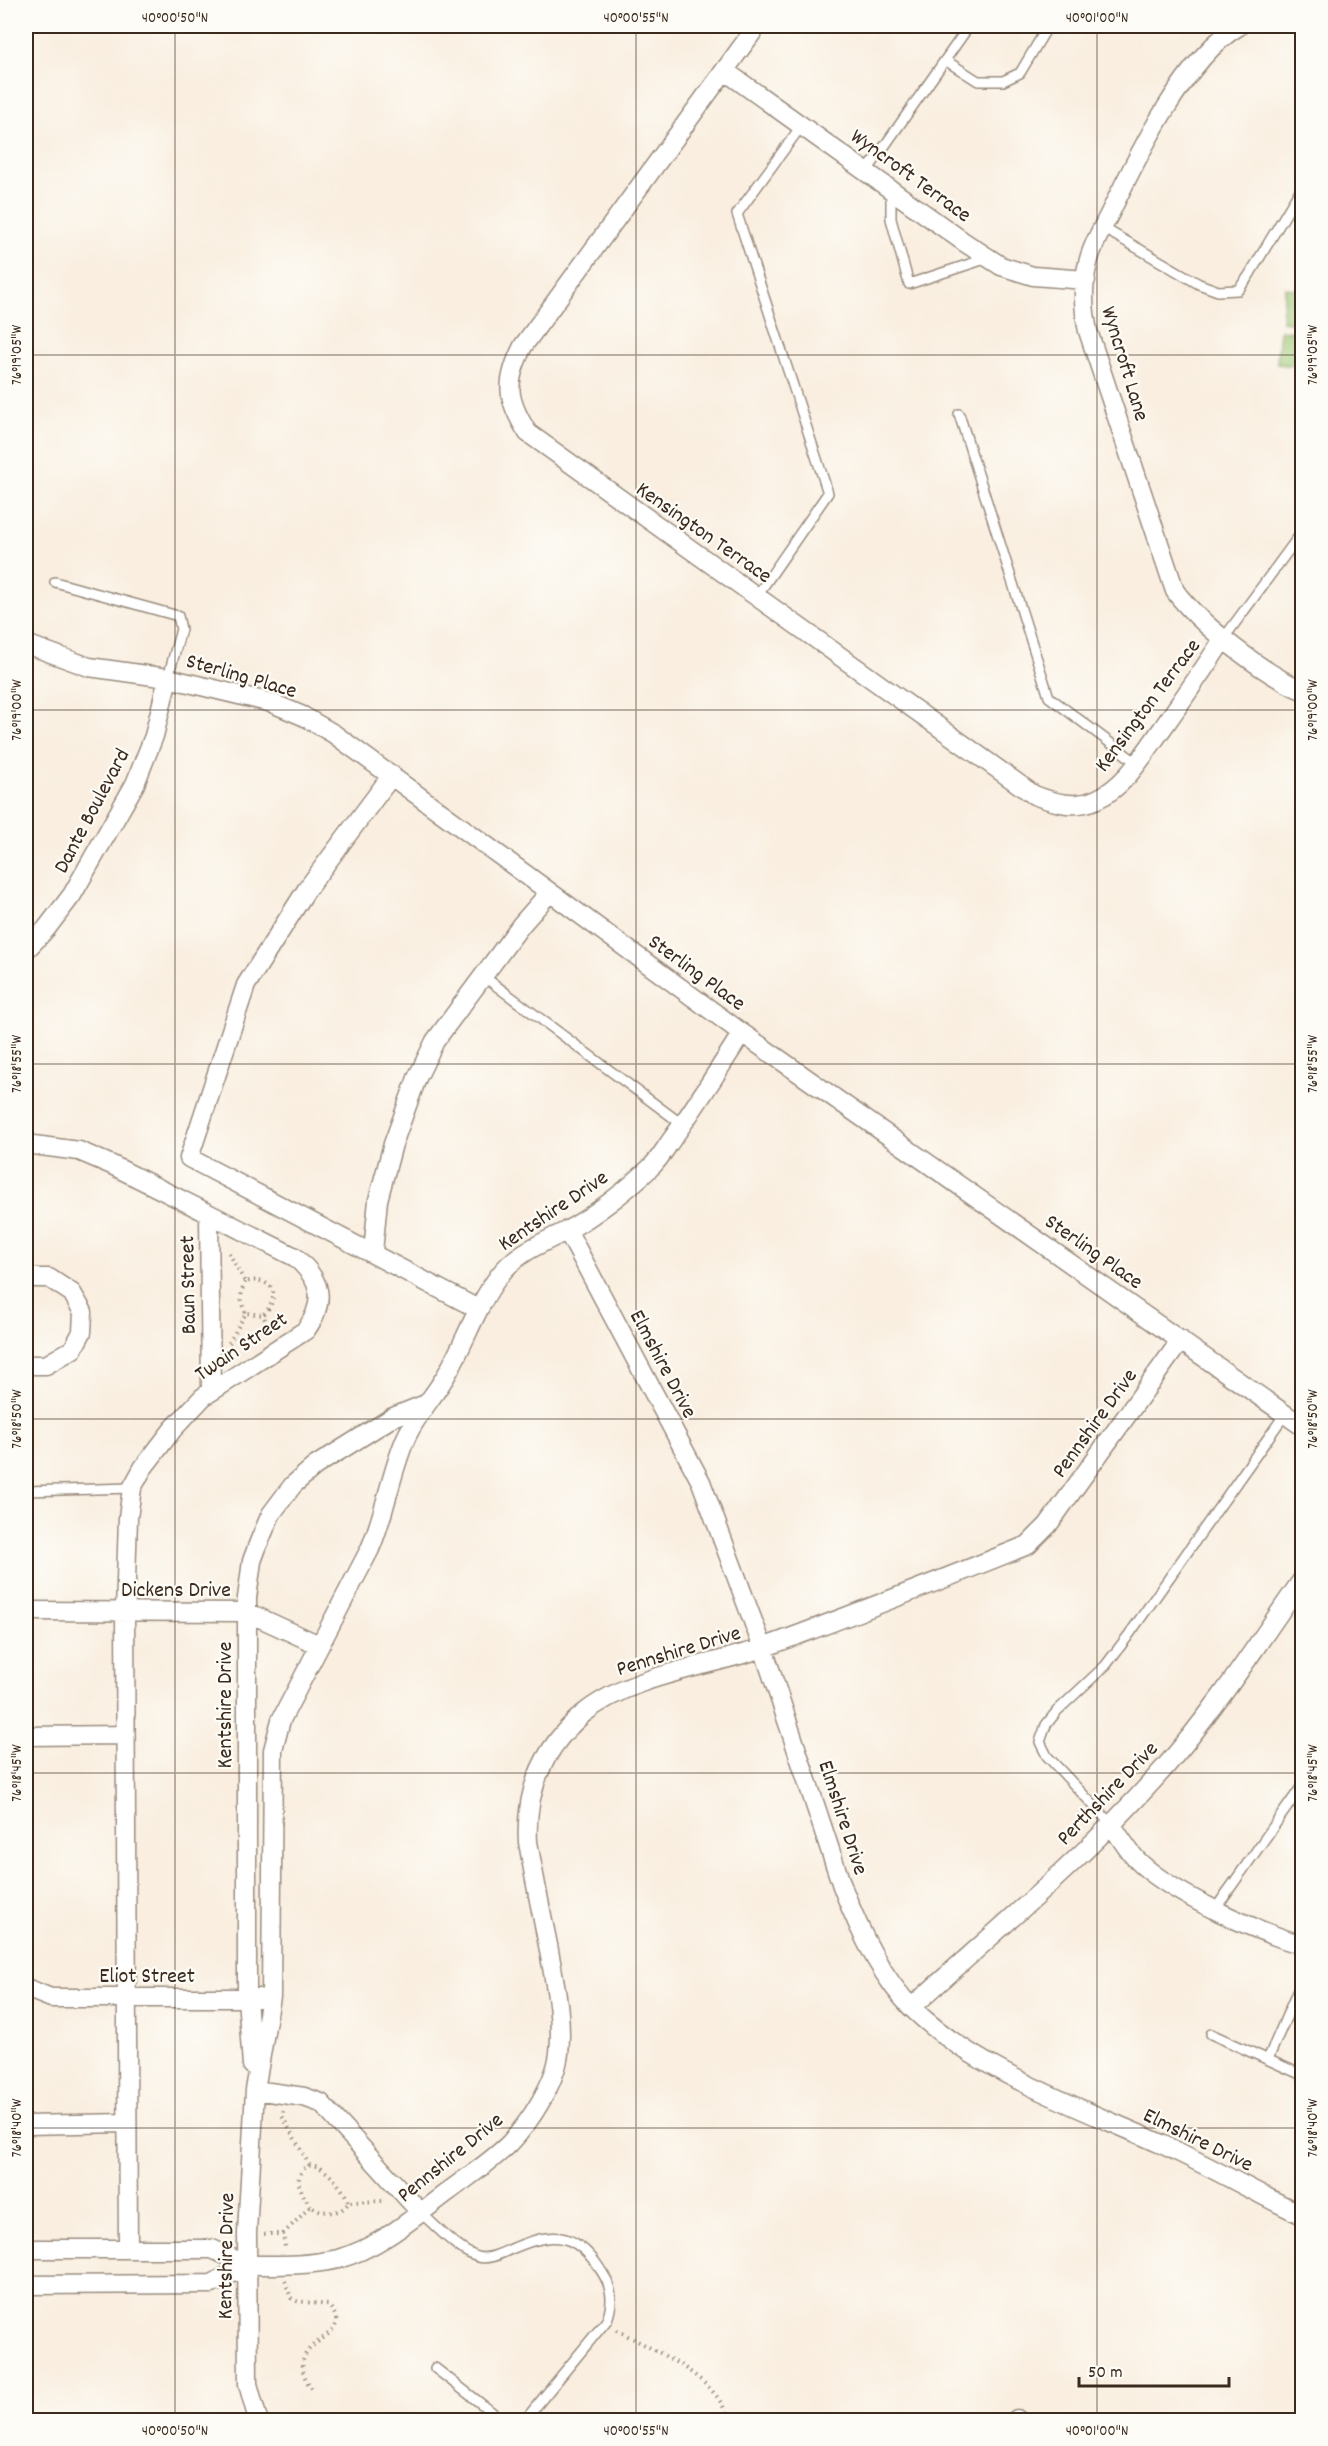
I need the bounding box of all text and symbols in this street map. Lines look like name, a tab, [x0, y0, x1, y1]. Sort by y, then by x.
text: 40°00'50"N	[142, 8, 208, 30]
text: 40°00'55"N	[603, 8, 669, 30]
text: 40°01'00"N	[1066, 8, 1128, 30]
street label: Wyncroft Terrace	[843, 122, 977, 231]
street label: Wyncroft Lane	[1091, 303, 1156, 425]
text: 76°19'05"W	[7, 325, 29, 385]
text: 76°19'05"W	[1303, 325, 1325, 385]
street label: Kensington Terrace	[629, 475, 777, 592]
street label: Kensington Terrace	[1088, 633, 1209, 779]
street label: Sterling Place	[182, 647, 300, 708]
text: 76°19'00"W	[7, 679, 29, 741]
text: 76°19'00"W	[1303, 679, 1325, 741]
street label: Dante Boulevard	[47, 744, 139, 880]
street label: Sterling Place	[641, 928, 751, 1020]
text: 76°18'55"W	[7, 1035, 29, 1093]
text: 76°18'55"W	[1303, 1035, 1325, 1093]
street label: Kentshire Drive	[493, 1164, 615, 1260]
street label: Sterling Place	[1037, 1208, 1149, 1298]
street label: Baun Street	[173, 1235, 206, 1335]
street label: Twain Street	[189, 1305, 295, 1390]
street label: Elmshire Drive	[620, 1305, 704, 1424]
street label: Pennshire Drive	[1045, 1363, 1146, 1485]
text: 76°18'50"W	[7, 1389, 29, 1449]
text: 76°18'50"W	[1303, 1389, 1325, 1449]
street label: Dickens Drive	[121, 1576, 231, 1607]
street label: Pennshire Drive	[613, 1619, 745, 1686]
street label: Kentshire Drive	[211, 1642, 242, 1768]
street label: Perthshire Drive	[1051, 1735, 1166, 1854]
text: 76°18'45"W	[7, 1744, 29, 1802]
text: 76°18'45"W	[1303, 1744, 1325, 1802]
street label: Elmshire Drive	[809, 1757, 875, 1879]
street label: Eliot Street	[99, 1962, 195, 1993]
text: 76°18'40"W	[7, 2098, 29, 2157]
text: 76°18'40"W	[1303, 2098, 1325, 2157]
street label: Elmshire Drive	[1137, 2101, 1258, 2181]
street label: Pennshire Drive	[391, 2106, 511, 2211]
street label: Kentshire Drive	[211, 2192, 244, 2320]
scale bar	[1079, 2350, 1229, 2388]
text: 50 m	[1088, 2361, 1123, 2386]
text: 40°00'50"N	[142, 2421, 208, 2443]
text: 40°00'55"N	[603, 2421, 669, 2443]
text: 40°01'00"N	[1066, 2421, 1128, 2443]

